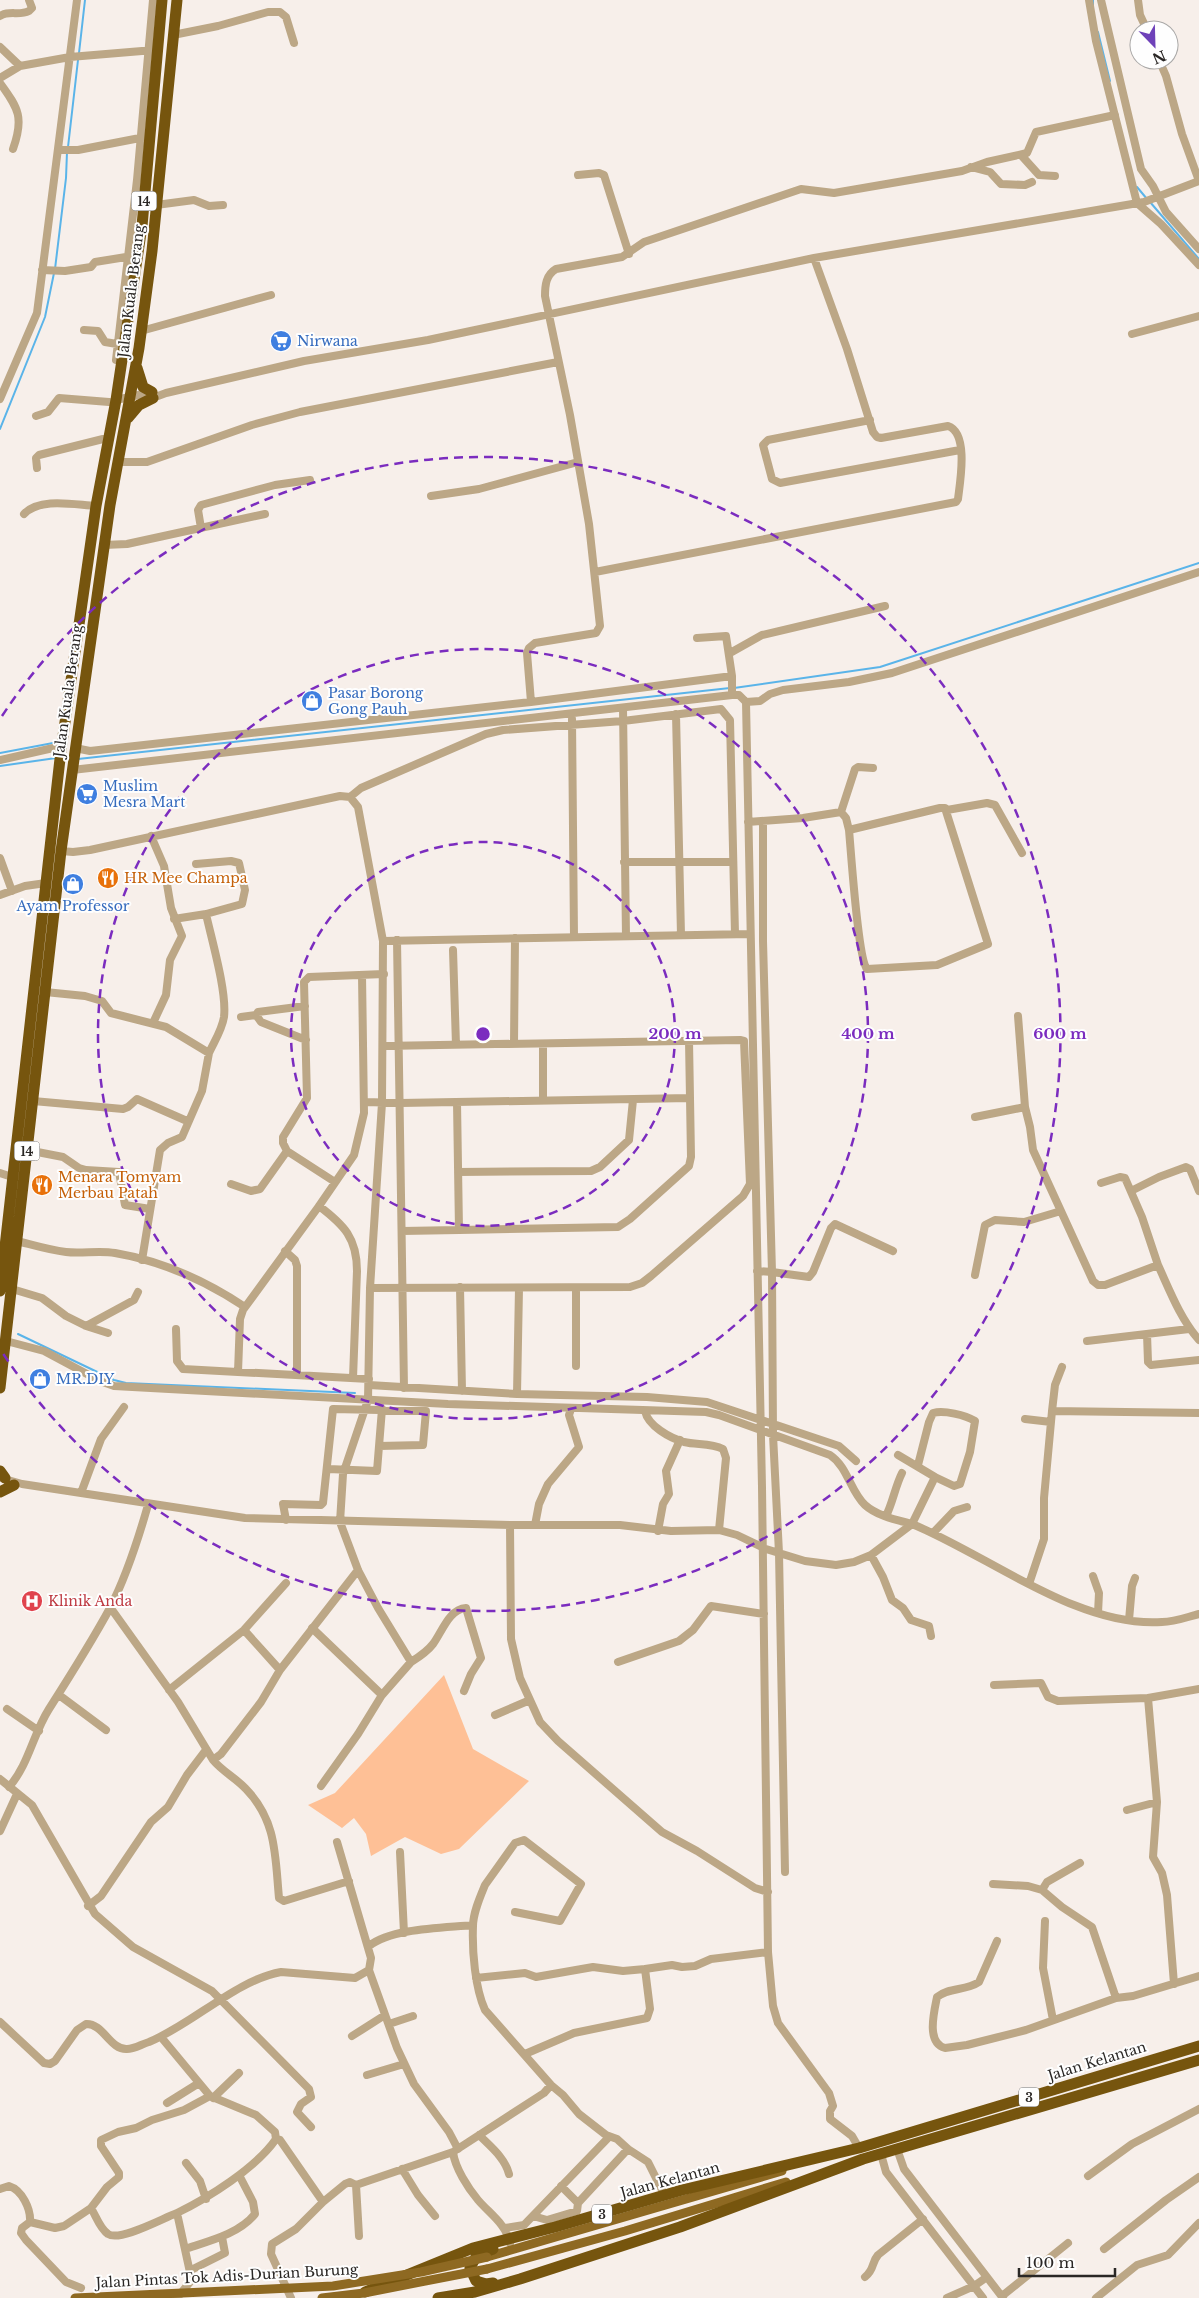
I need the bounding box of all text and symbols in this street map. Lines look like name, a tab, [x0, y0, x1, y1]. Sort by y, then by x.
north arrow	[1129, 20, 1179, 70]
text: N	[1150, 46, 1169, 68]
road number: 14	[132, 192, 156, 210]
street label: Jalan Kuala Berang	[114, 223, 148, 361]
supermarket icon: Nirwana	[269, 329, 293, 353]
place label: Nirwana	[297, 332, 358, 350]
street label: Jalan Kuala Berang	[49, 623, 86, 761]
place label: Pasar Borong Gong Pauh	[328, 684, 424, 718]
shop icon: Pasar Borong Gong Pauh	[300, 689, 324, 713]
place label: Muslim Mesra Mart	[103, 777, 186, 811]
supermarket icon: Muslim Mesra Mart	[75, 782, 99, 806]
restaurant icon: HR Mee Champa	[96, 866, 120, 890]
place label: HR Mee Champa	[124, 869, 248, 887]
shop icon: Ayam Professor	[61, 872, 85, 896]
place label: Ayam Professor	[15, 897, 130, 915]
text: 200 m	[649, 1024, 702, 1043]
text: 400 m	[841, 1024, 895, 1043]
text: 600 m	[1033, 1024, 1087, 1043]
centre of rings	[474, 1025, 492, 1043]
road number: 14	[15, 1142, 40, 1160]
place label: Menara Tomyam Merbau Patah	[58, 1168, 181, 1202]
restaurant icon: Menara Tomyam Merbau Patah	[30, 1173, 54, 1197]
shop icon: MR.DIY	[28, 1367, 52, 1391]
place label: MR.DIY	[56, 1370, 115, 1388]
hospital icon: Klinik Anda	[20, 1589, 44, 1613]
place label: Klinik Anda	[48, 1592, 132, 1610]
street label: Jalan Kelantan	[1044, 2037, 1149, 2085]
road number: 3	[1019, 2088, 1039, 2106]
street label: Jalan Kelantan	[616, 2158, 722, 2202]
road number: 3	[592, 2204, 612, 2224]
scale bar	[1019, 2246, 1115, 2278]
text: 100 m	[1026, 2253, 1075, 2272]
street label: Jalan Pintas Tok Adis-Durian Burung	[93, 2260, 359, 2292]

